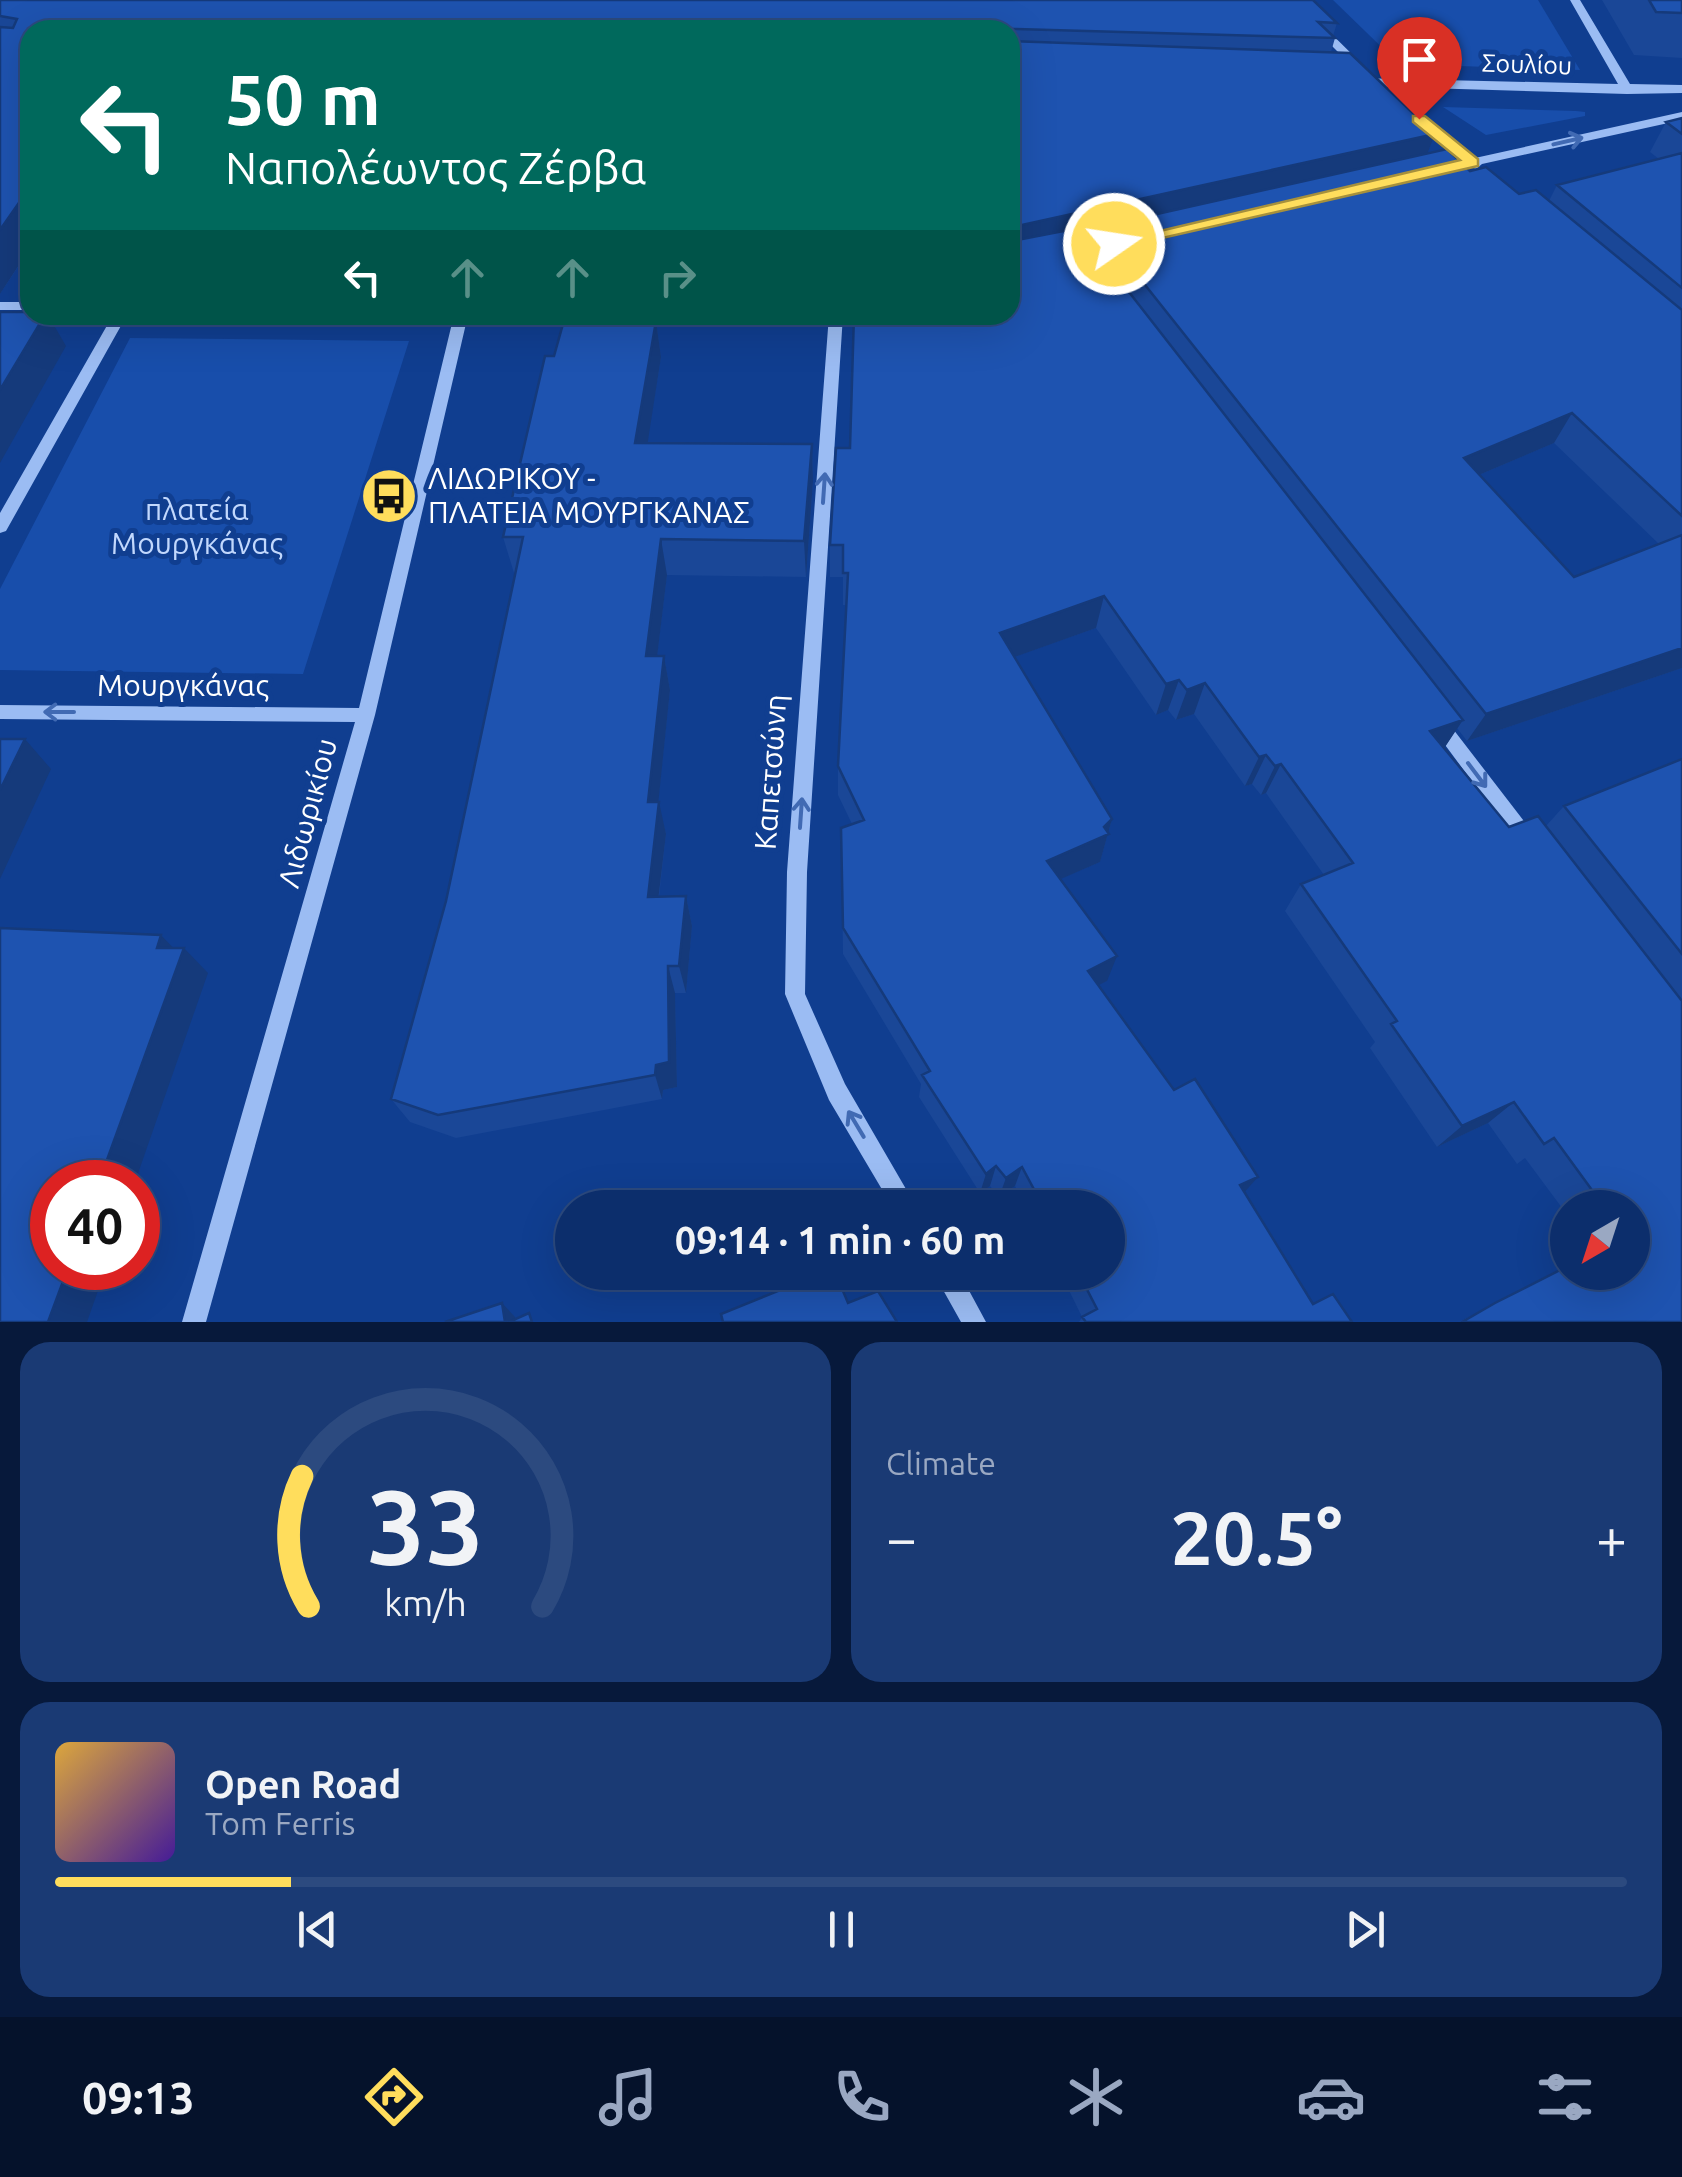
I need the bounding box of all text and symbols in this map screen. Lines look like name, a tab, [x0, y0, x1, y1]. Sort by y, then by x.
pin	[1377, 17, 1462, 120]
icon: arrive	[1392, 32, 1447, 87]
street label: Σουλίου	[1481, 48, 1573, 80]
icon: left	[60, 60, 190, 190]
text: 50 m	[225, 60, 381, 138]
one-way arrow	[1551, 131, 1583, 150]
text: Ναπολέωντος Ζέρβα	[225, 142, 647, 193]
position arrow	[1062, 192, 1166, 296]
icon: left	[335, 250, 390, 305]
icon: ahead	[440, 250, 495, 305]
icon: ahead	[545, 250, 600, 305]
icon: right	[650, 250, 705, 305]
place label: ΛΙΔΩΡΙΚΟΥ - ΠΛΑΤΕΙΑ ΜΟΥΡΓΚΑΝΑΣ	[428, 461, 750, 529]
bus stop icon: ΛΙΔΩΡΙΚΟΥ - ΠΛΑΤΕΙΑ ΜΟΥΡΓΚΑΝΑΣ	[359, 466, 419, 526]
one-way arrow	[815, 473, 834, 505]
park label: πλατεία Μουργκάνας	[111, 492, 283, 560]
street label: Μουργκάνας	[97, 668, 269, 702]
street label: Καπετσώνη	[748, 693, 792, 851]
one-way arrow	[43, 702, 76, 722]
street label: Λιδωρικίου	[271, 735, 343, 891]
one-way arrow	[1467, 761, 1488, 788]
one-way arrow	[792, 797, 811, 829]
one-way arrow	[846, 1110, 866, 1139]
speed limit sign: 40	[30, 1160, 160, 1290]
north arrow	[1550, 1190, 1650, 1290]
map controls	[1550, 1190, 1650, 1290]
text: 09:14 · 1 min · 60 m	[675, 1219, 1005, 1261]
text: Climate	[886, 1445, 996, 1481]
text: 33	[367, 1467, 484, 1584]
text: 20.5°	[1171, 1495, 1342, 1579]
text: −	[886, 1507, 917, 1568]
text: +	[1596, 1507, 1627, 1568]
text: km/h	[384, 1583, 467, 1623]
text: Open Road	[205, 1763, 401, 1805]
text: Tom Ferris	[205, 1805, 355, 1841]
icon: previous	[290, 1902, 345, 1957]
icon: pause	[814, 1902, 869, 1957]
icon: next	[1338, 1902, 1393, 1957]
icon: directions	[359, 2062, 429, 2132]
icon: music	[593, 2062, 663, 2132]
icon: phone	[827, 2062, 897, 2132]
icon: climate	[1061, 2062, 1131, 2132]
icon: car	[1296, 2062, 1366, 2132]
icon: filters	[1530, 2062, 1600, 2132]
text: 09:13	[82, 2072, 195, 2123]

